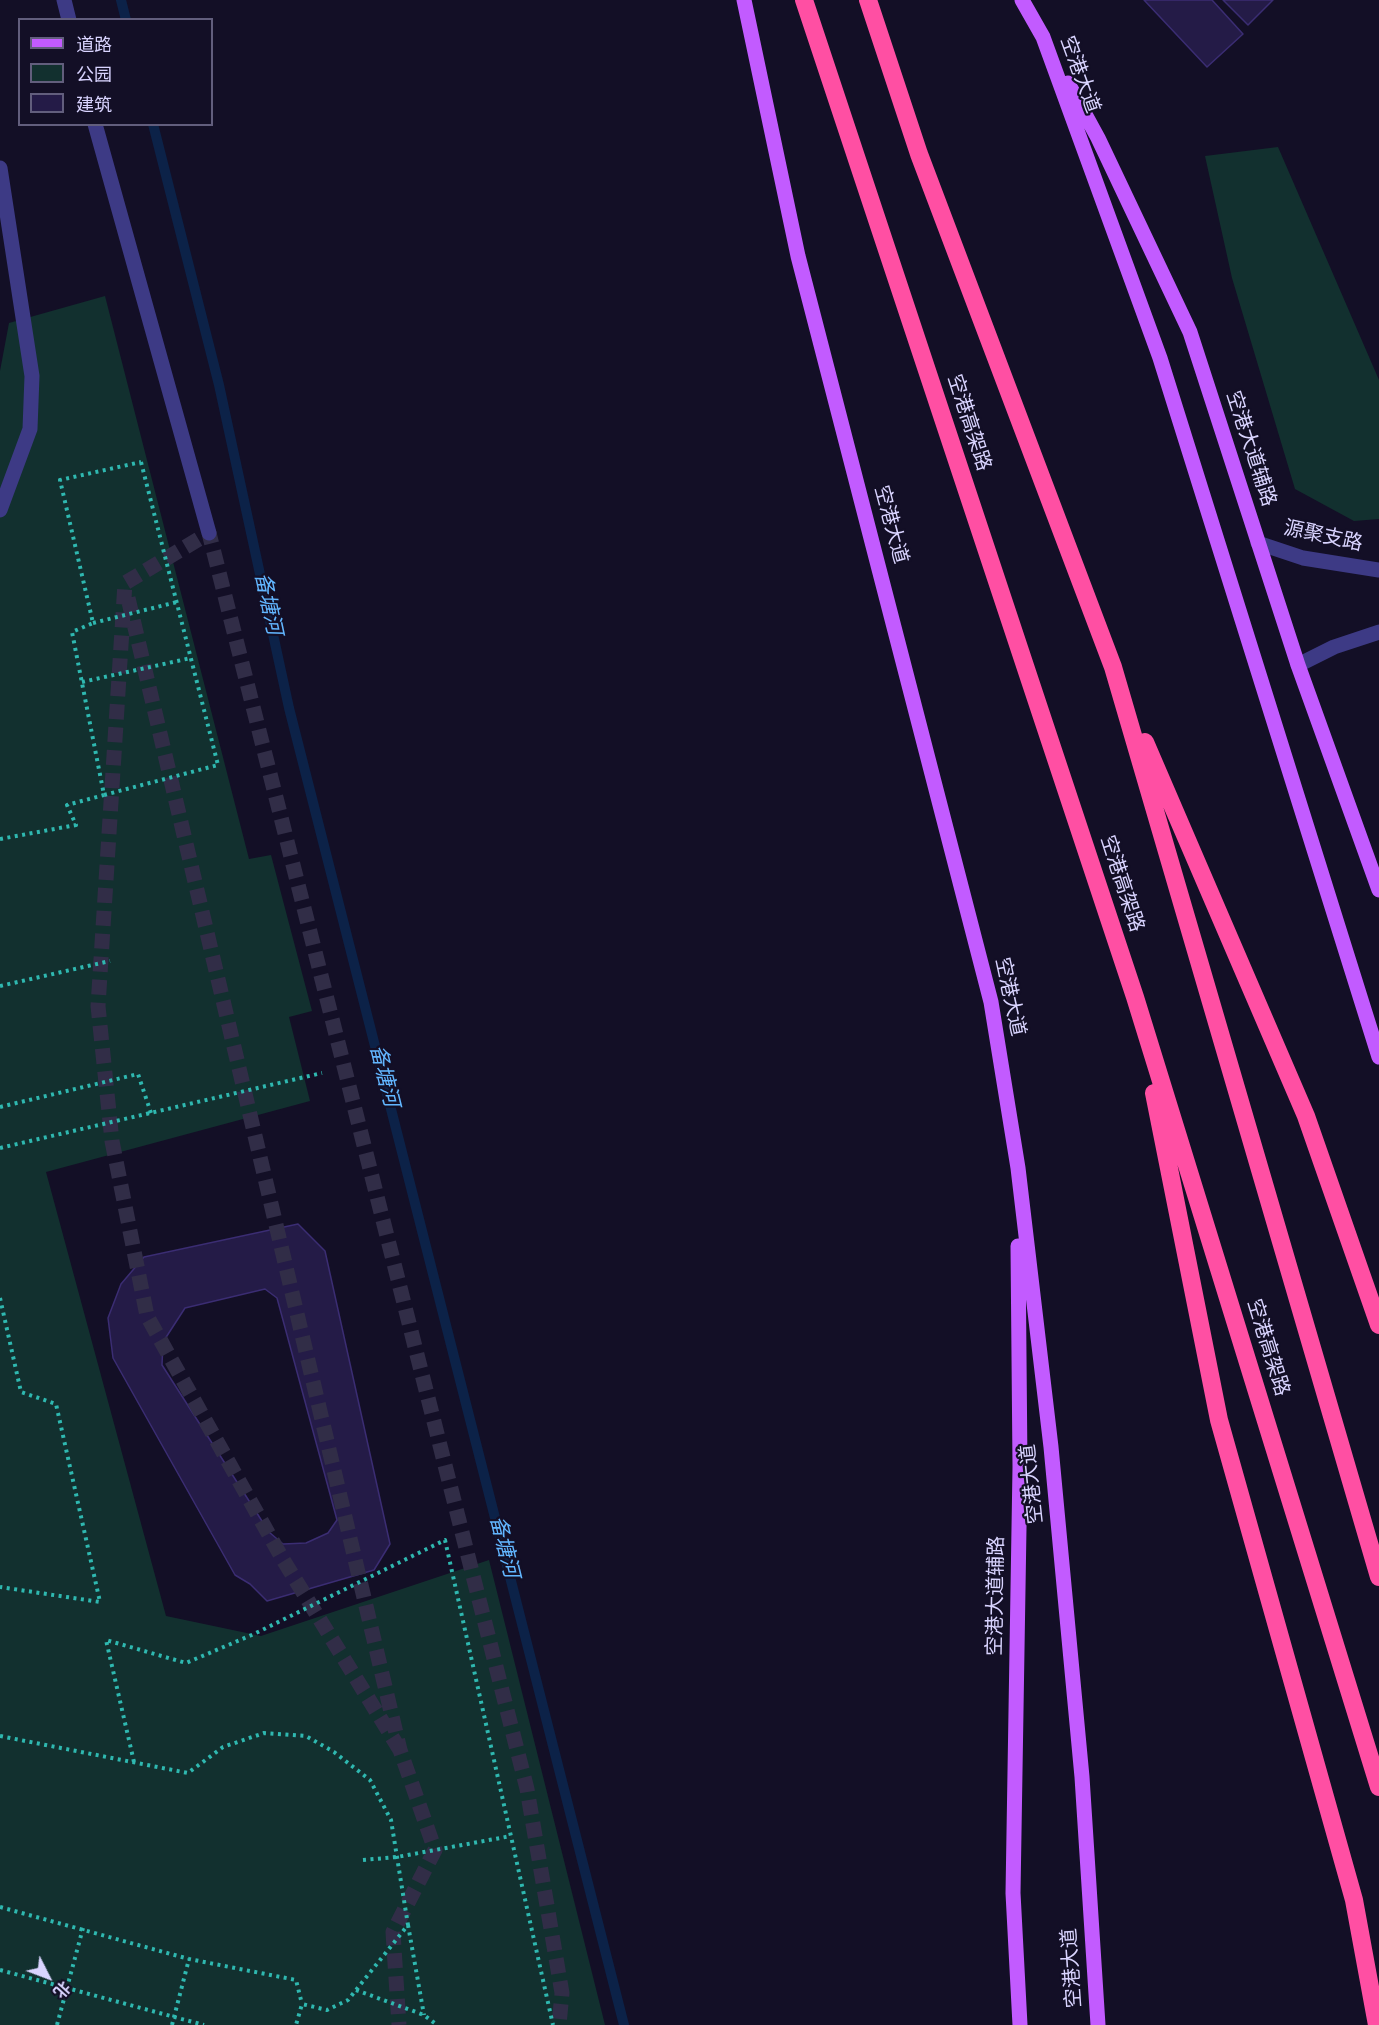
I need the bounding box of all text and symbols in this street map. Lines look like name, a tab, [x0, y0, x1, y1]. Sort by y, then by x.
legend	[18, 18, 213, 126]
text: 道路	[76, 33, 112, 57]
street label: 空港大道	[1054, 33, 1104, 117]
text: 公园	[76, 63, 112, 87]
text: 建筑	[76, 93, 112, 117]
street label: 空港高架路	[941, 372, 995, 474]
street label: 空港大道辅路	[1220, 388, 1280, 510]
street label: 空港大道	[868, 483, 912, 567]
street label: 源聚支路	[1281, 517, 1365, 557]
water label: 备塘河	[248, 571, 286, 637]
street label: 空港高架路	[1094, 833, 1148, 935]
street label: 空港大道	[989, 955, 1029, 1039]
water label: 备塘河	[363, 1042, 403, 1110]
street label: 空港高架路	[1241, 1297, 1293, 1399]
street label: 空港大道	[1017, 1443, 1049, 1525]
water label: 备塘河	[483, 1513, 523, 1581]
street label: 空港大道辅路	[984, 1536, 1010, 1656]
street label: 空港大道	[1058, 1927, 1088, 2009]
north arrow	[18, 1947, 78, 2007]
text: 北	[48, 1976, 75, 2002]

